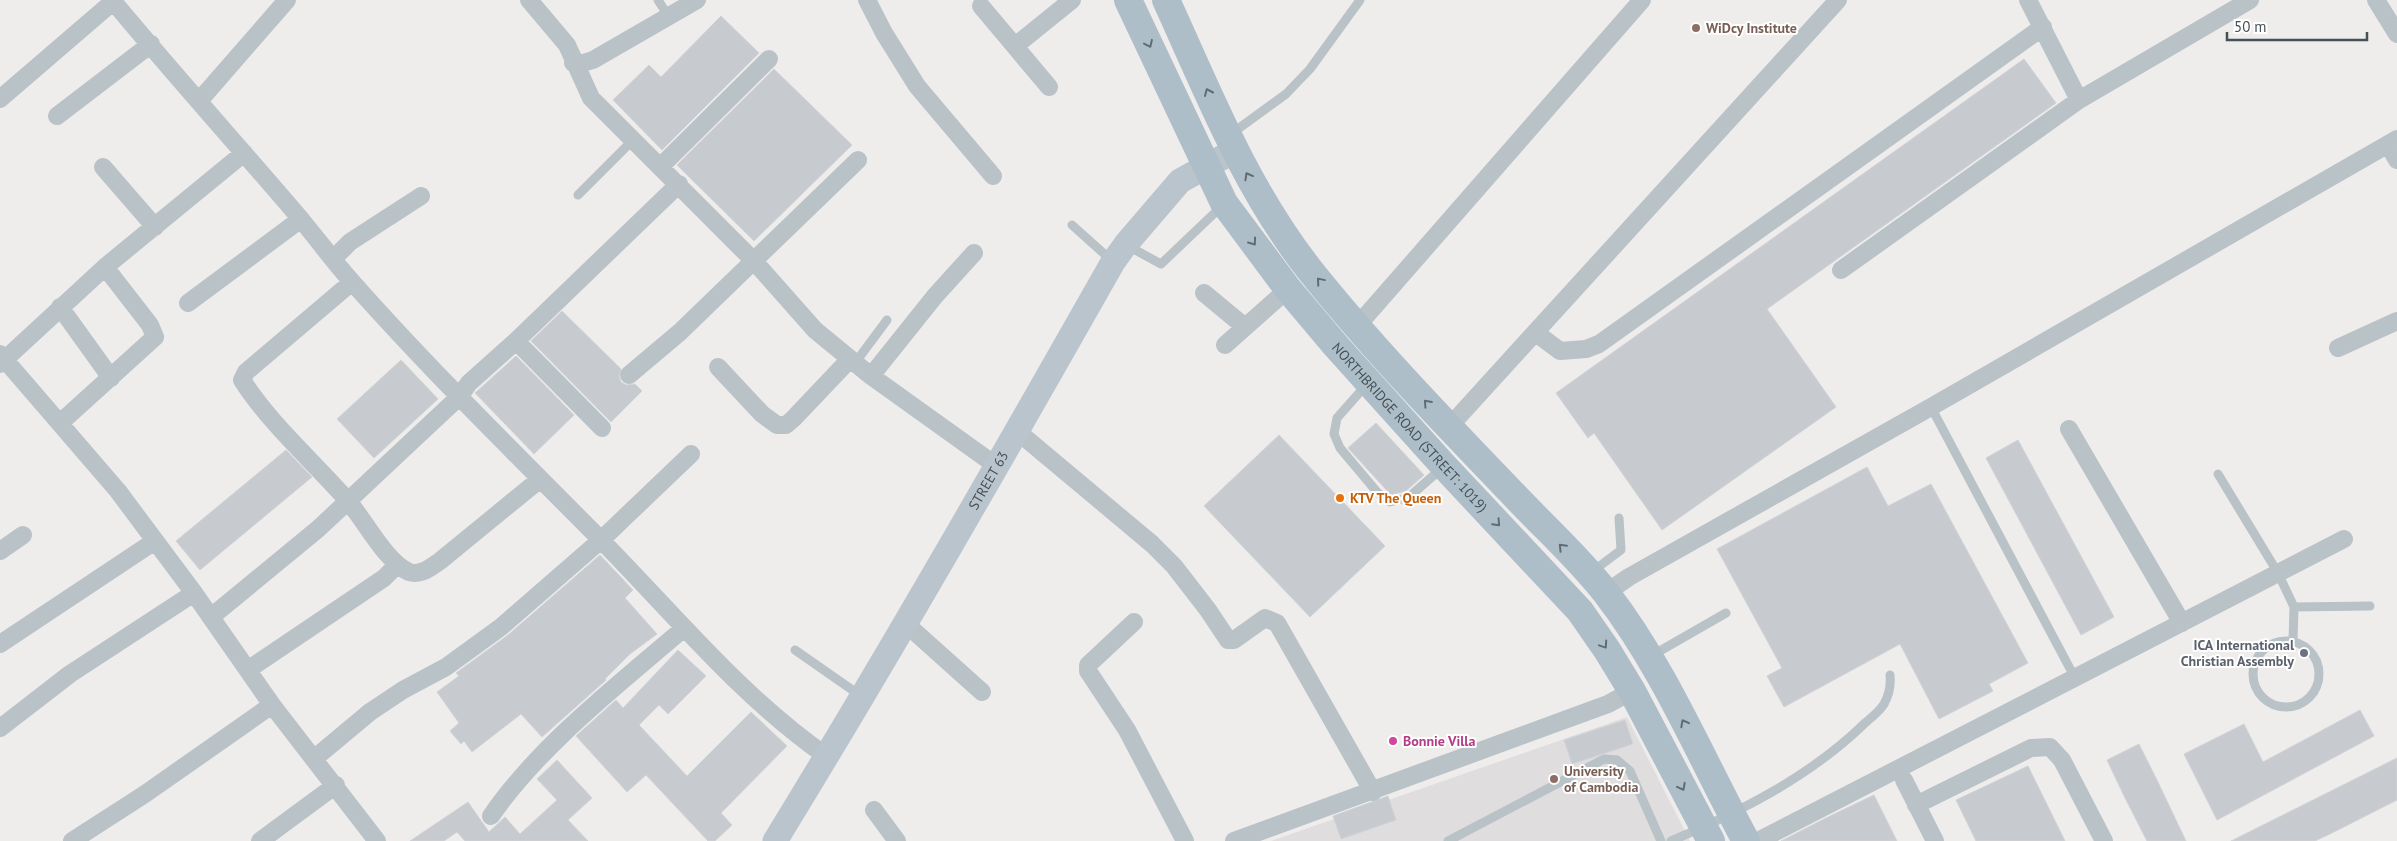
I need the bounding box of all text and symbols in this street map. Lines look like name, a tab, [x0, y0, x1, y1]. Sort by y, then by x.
scale bar	[2227, 10, 2367, 42]
text: 50 m	[2234, 17, 2267, 36]
place label: WiDcy Institute	[1706, 19, 1797, 37]
marker: WiDcy Institute	[1690, 22, 1702, 34]
one-way arrow	[1143, 39, 1153, 48]
one-way arrow	[1203, 88, 1214, 97]
one-way arrow	[1244, 172, 1254, 181]
one-way arrow	[1247, 236, 1256, 246]
one-way arrow	[1317, 278, 1325, 287]
street label: NORTHBRIDGE ROAD (STREET: 1019)	[1328, 339, 1492, 516]
one-way arrow	[1424, 399, 1433, 408]
street label: STREET 63	[964, 448, 1012, 513]
place label: KTV The Queen	[1350, 489, 1441, 507]
marker: KTV The Queen	[1334, 492, 1346, 504]
one-way arrow	[1491, 517, 1500, 526]
one-way arrow	[1559, 543, 1568, 552]
place label: ICA International Christian Assembly	[2181, 636, 2295, 670]
one-way arrow	[1598, 640, 1607, 649]
marker: ICA International Christian Assembly	[2298, 647, 2310, 659]
one-way arrow	[1680, 719, 1690, 728]
place label: Bonnie Villa	[1403, 732, 1475, 750]
marker: Bonnie Villa	[1387, 735, 1399, 747]
place label: University of Cambodia	[1564, 762, 1638, 796]
marker: University of Cambodia	[1548, 773, 1560, 785]
one-way arrow	[1676, 782, 1686, 791]

